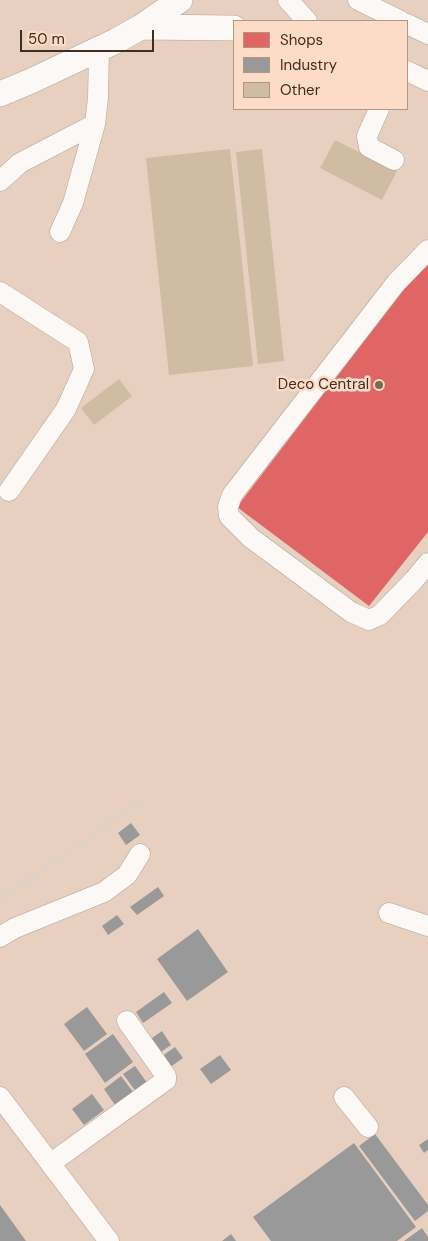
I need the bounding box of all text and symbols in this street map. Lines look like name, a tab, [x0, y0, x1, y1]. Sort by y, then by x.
scale bar	[22, 20, 156, 52]
legend	[233, 20, 408, 110]
text: 50 m	[28, 29, 65, 49]
text: Shops	[280, 30, 323, 50]
text: Industry	[280, 55, 337, 75]
text: Other	[280, 80, 320, 100]
place label: Deco Central	[278, 376, 369, 394]
marker: Deco Central	[373, 379, 385, 391]

